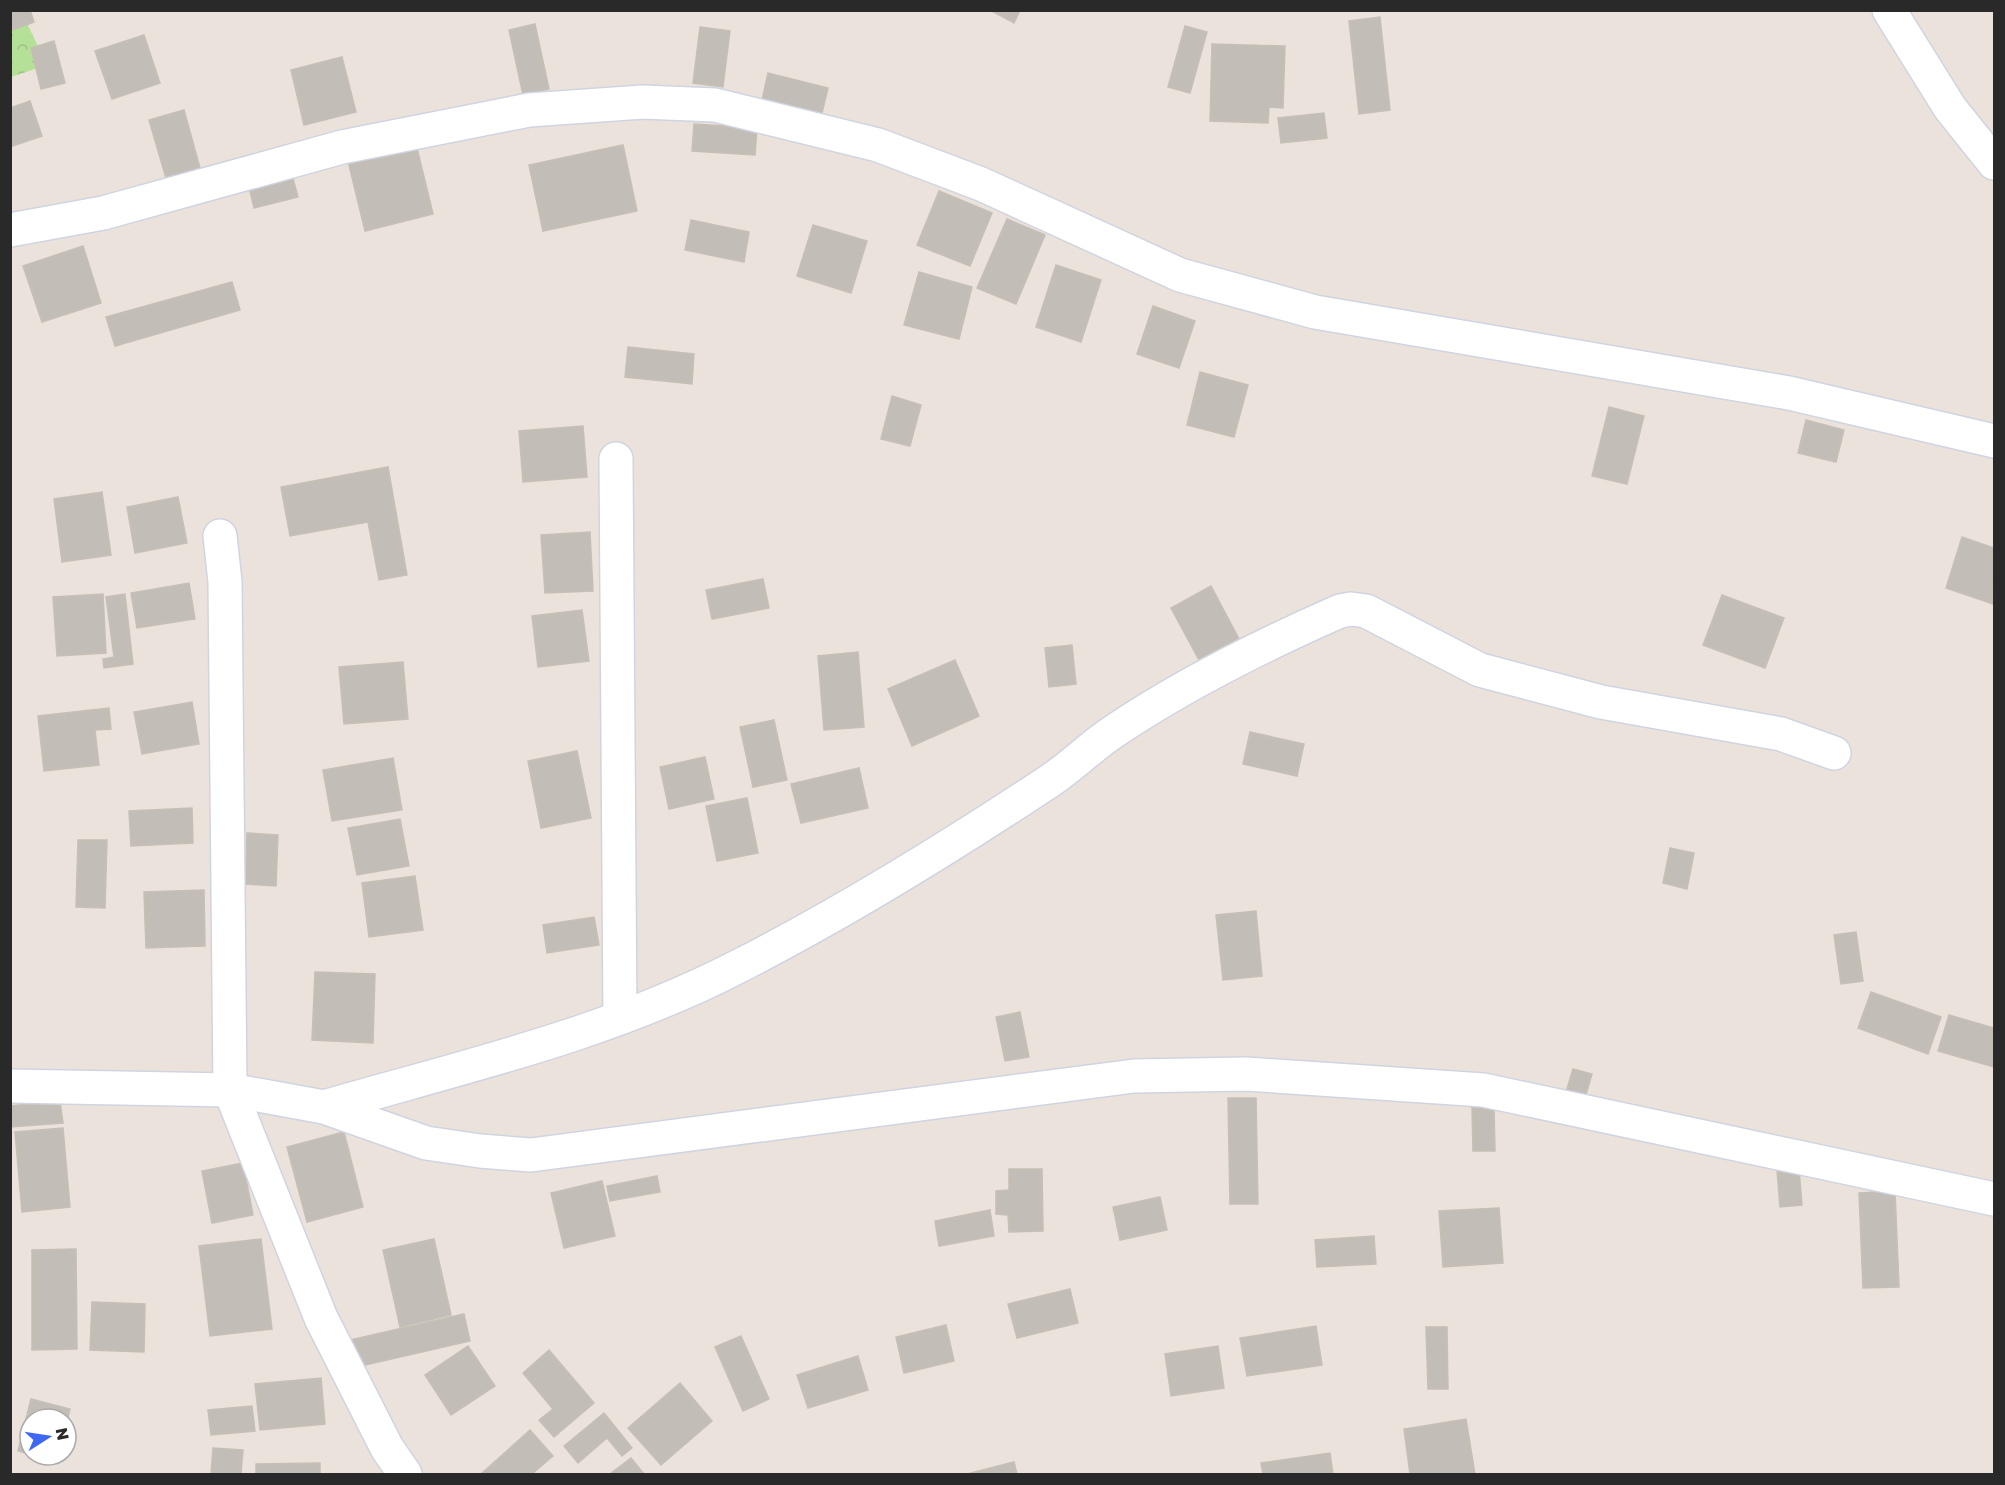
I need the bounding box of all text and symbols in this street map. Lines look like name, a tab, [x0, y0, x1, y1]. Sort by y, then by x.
north arrow	[18, 1407, 78, 1467]
text: N	[52, 1426, 74, 1442]

